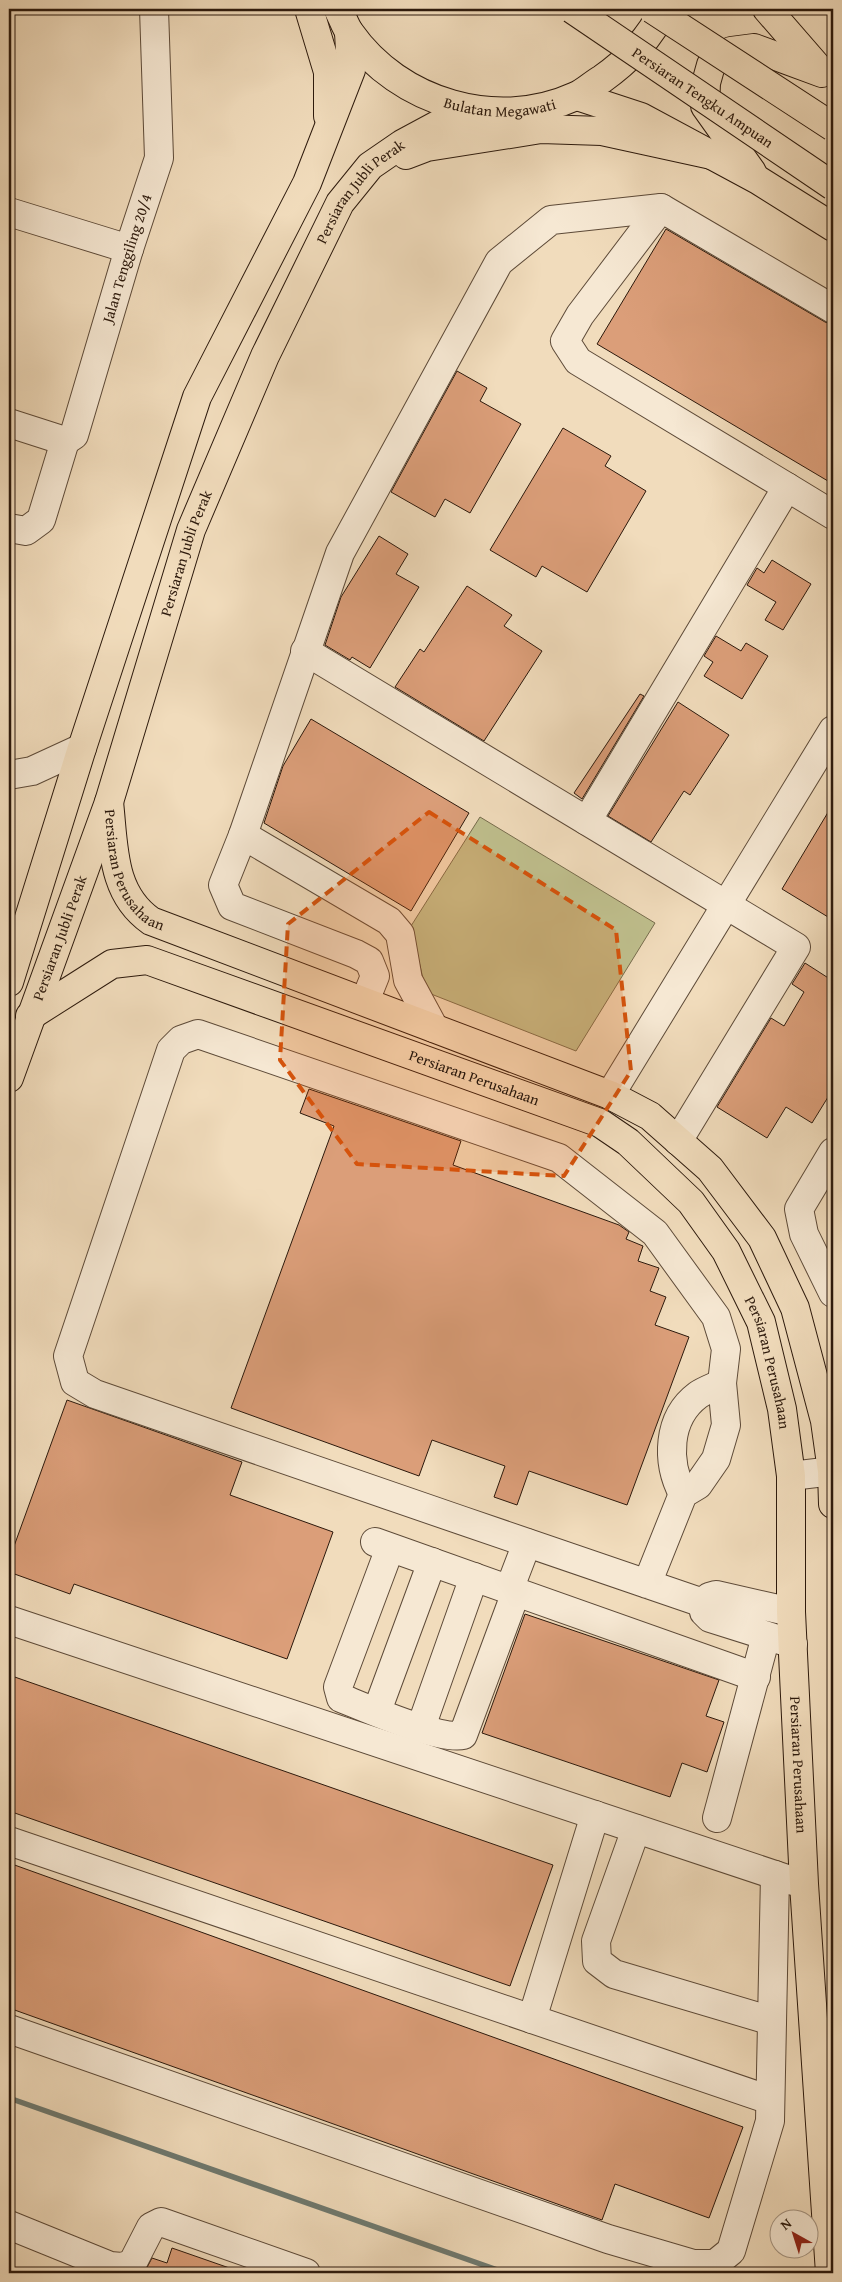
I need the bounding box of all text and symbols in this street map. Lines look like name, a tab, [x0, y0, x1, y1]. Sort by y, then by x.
street label: Persiaran Tengku Ampuan	[628, 42, 778, 153]
street label: Bulatan Megawati	[441, 91, 558, 122]
street label: Persiaran Jubli Perak	[311, 134, 409, 247]
street label: Jalan Tenggiling 20/4	[96, 191, 156, 327]
street label: Persiaran Jubli Perak	[155, 486, 217, 619]
street label: Persiaran Perusahaan	[100, 808, 168, 935]
street label: Persiaran Jubli Perak	[27, 872, 92, 1003]
street label: Persiaran Perusahaan	[406, 1044, 543, 1111]
street label: Persiaran Perusahaan	[740, 1292, 796, 1431]
street label: Persiaran Perusahaan	[785, 1696, 813, 1834]
north arrow	[770, 2210, 820, 2260]
text: N	[776, 2213, 796, 2235]

